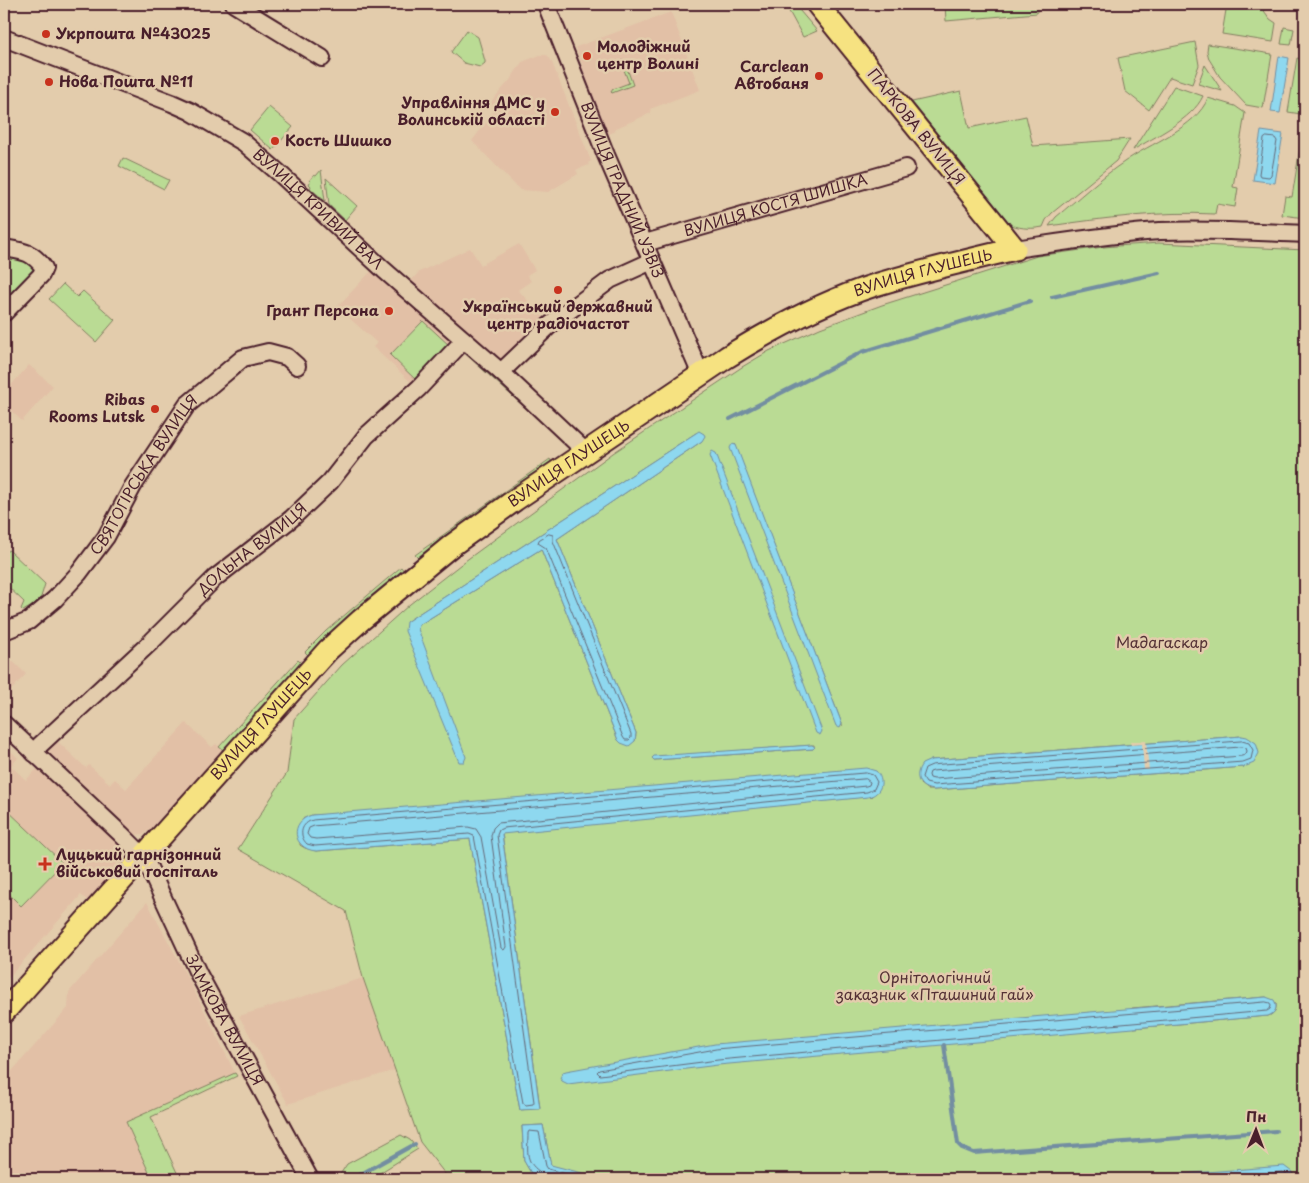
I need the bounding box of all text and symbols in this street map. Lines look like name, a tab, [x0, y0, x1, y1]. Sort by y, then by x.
place label: Укрпошта №43025	[55, 21, 211, 44]
marker: Укрпошта №43025	[40, 28, 52, 40]
place label: Молодіжний центр Волині	[597, 34, 699, 74]
marker: Молодіжний центр Волині	[581, 50, 593, 62]
place label: Carclean Автобаня	[735, 54, 809, 94]
street label: ПАРКОВА ВУЛИЦЯ	[863, 63, 971, 189]
place label: Нова Пошта №11	[59, 69, 193, 92]
marker: Carclean Автобаня	[813, 70, 825, 82]
marker: Нова Пошта №11	[43, 76, 55, 88]
place label: Управління ДМС у Волинській області	[397, 90, 545, 130]
street label: ВУЛИЦЯ ГРАДНИЙ УЗВІЗ	[576, 98, 671, 281]
marker: Управління ДМС у Волинській області	[549, 106, 561, 118]
place label: Кость Шишко	[285, 128, 392, 151]
marker: Кость Шишко	[269, 135, 281, 147]
street label: ВУЛИЦЯ КРИВИЙ ВАЛ	[249, 142, 389, 274]
street label: ВУЛИЦЯ КОСТЯ ШИШКА	[681, 167, 870, 241]
street label: ВУЛИЦЯ ГЛУШЕЦЬ	[850, 242, 994, 302]
marker: Український державний центр радіочастот	[552, 284, 564, 296]
place label: Український державний центр радіочастот	[462, 294, 653, 334]
place label: Грант Персона	[266, 298, 379, 321]
marker: Грант Персона	[383, 305, 395, 317]
place label: Ribas Rooms Lutsk	[49, 387, 145, 427]
street label: СВЯТОГІРСЬКА ВУЛИЦЯ	[83, 388, 202, 559]
marker: Ribas Rooms Lutsk	[149, 403, 161, 415]
street label: ВУЛИЦЯ ГЛУШЕЦЬ	[502, 413, 634, 512]
street label: ДОЛЬНА ВУЛИЦЯ	[190, 497, 311, 600]
park label: Мадагаскар	[1116, 630, 1208, 653]
street label: ВУЛИЦЯ ГЛУШЕЦЬ	[204, 662, 317, 784]
place label: Луцький гарнізонний військовий госпіталь	[56, 842, 221, 882]
marker: Луцький гарнізонний військовий госпіталь	[38, 857, 52, 871]
street label: ЗАМКОВА ВУЛИЦЯ	[181, 950, 270, 1089]
park label: Орнітологічний заказник «Пташиний гай»	[835, 965, 1034, 1005]
north arrow	[1232, 1106, 1282, 1156]
text: Пн	[1246, 1106, 1267, 1127]

